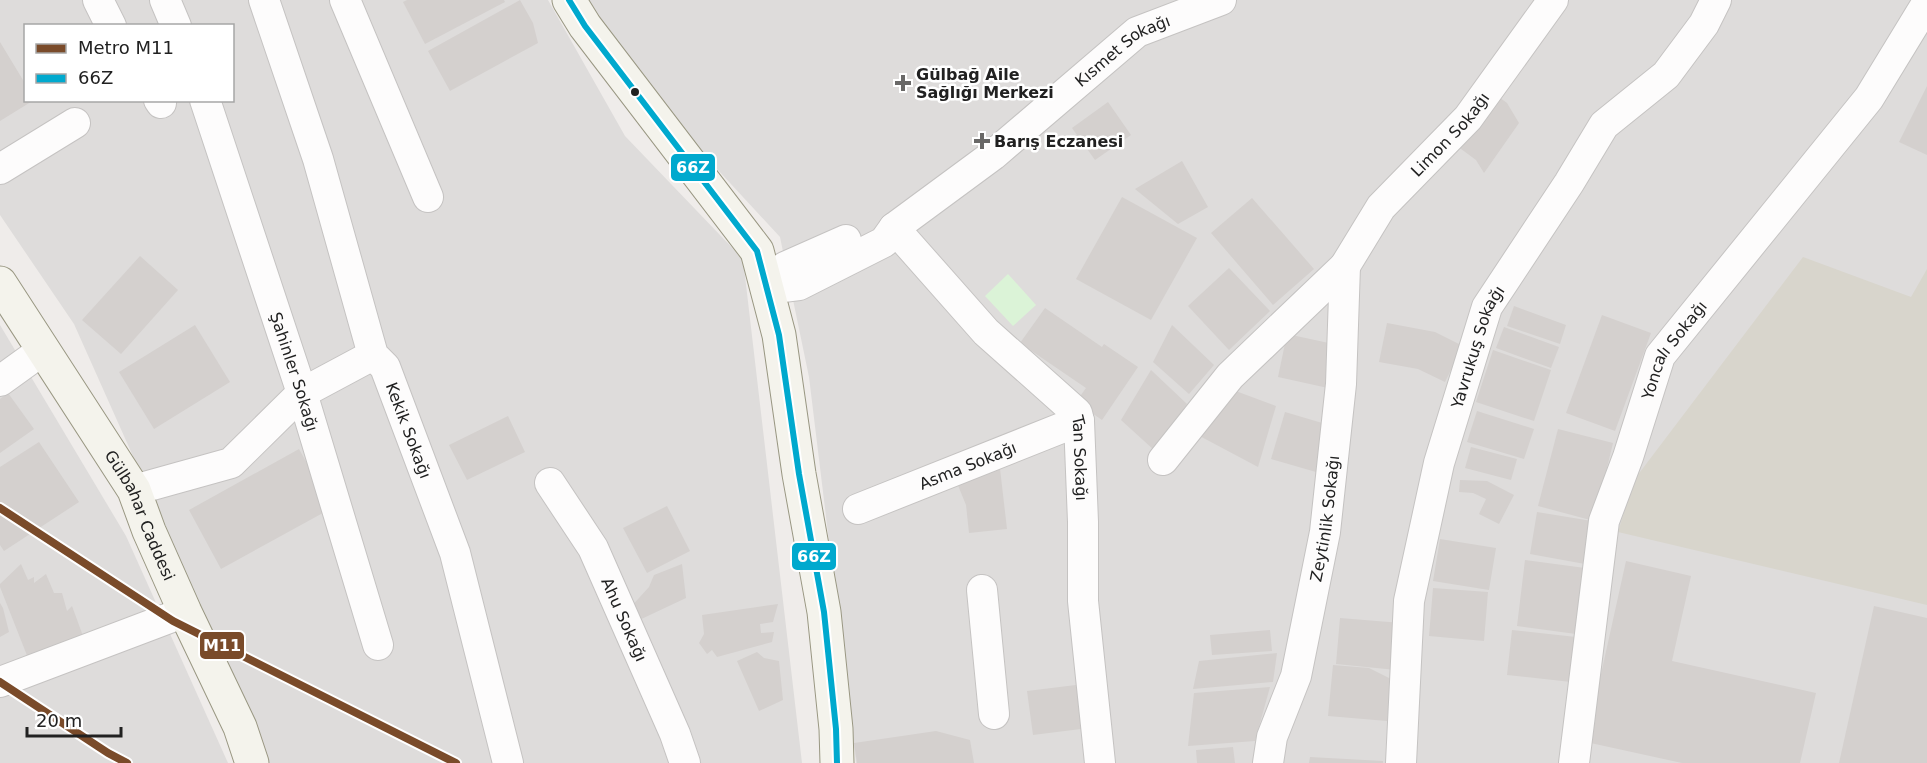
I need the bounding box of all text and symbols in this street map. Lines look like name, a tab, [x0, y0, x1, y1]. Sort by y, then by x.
street label: Kısmet Sokağı	[1071, 11, 1173, 90]
legend	[24, 24, 234, 102]
text: Metro M11	[78, 37, 174, 58]
place label: Gülbağ Aile Sağlığı Merkezi	[916, 65, 1054, 102]
text: 66Z	[78, 67, 113, 88]
marker: Gülbağ Aile Sağlığı Merkezi	[894, 74, 912, 92]
unlabelled marker	[629, 86, 641, 98]
street label: Limon Sokağı	[1407, 88, 1493, 180]
place label: Barış Eczanesi	[994, 132, 1123, 151]
marker: Barış Eczanesi	[975, 134, 989, 148]
line badge: 66Z	[670, 153, 716, 182]
text: 66Z	[676, 158, 710, 177]
street label: Yavrukuş Sokağı	[1447, 282, 1508, 411]
street label: Yoncalı Sokağı	[1637, 297, 1711, 403]
street label: Şahinler Sokağı	[266, 310, 322, 433]
street label: Kekik Sokağı	[382, 380, 435, 481]
street label: Tan Sokağı	[1068, 412, 1092, 501]
street label: Asma Sokağı	[916, 437, 1019, 493]
street label: Gülbahar Caddesi	[101, 446, 179, 583]
street label: Zeytinlik Sokağı	[1306, 454, 1343, 584]
line badge: 66Z	[791, 542, 837, 571]
text: 66Z	[797, 547, 831, 566]
street label: Ahu Sokağı	[598, 575, 651, 664]
line badge: M11	[199, 631, 245, 660]
text: M11	[203, 636, 241, 655]
scale bar	[27, 700, 122, 738]
text: 20 m	[36, 710, 82, 731]

